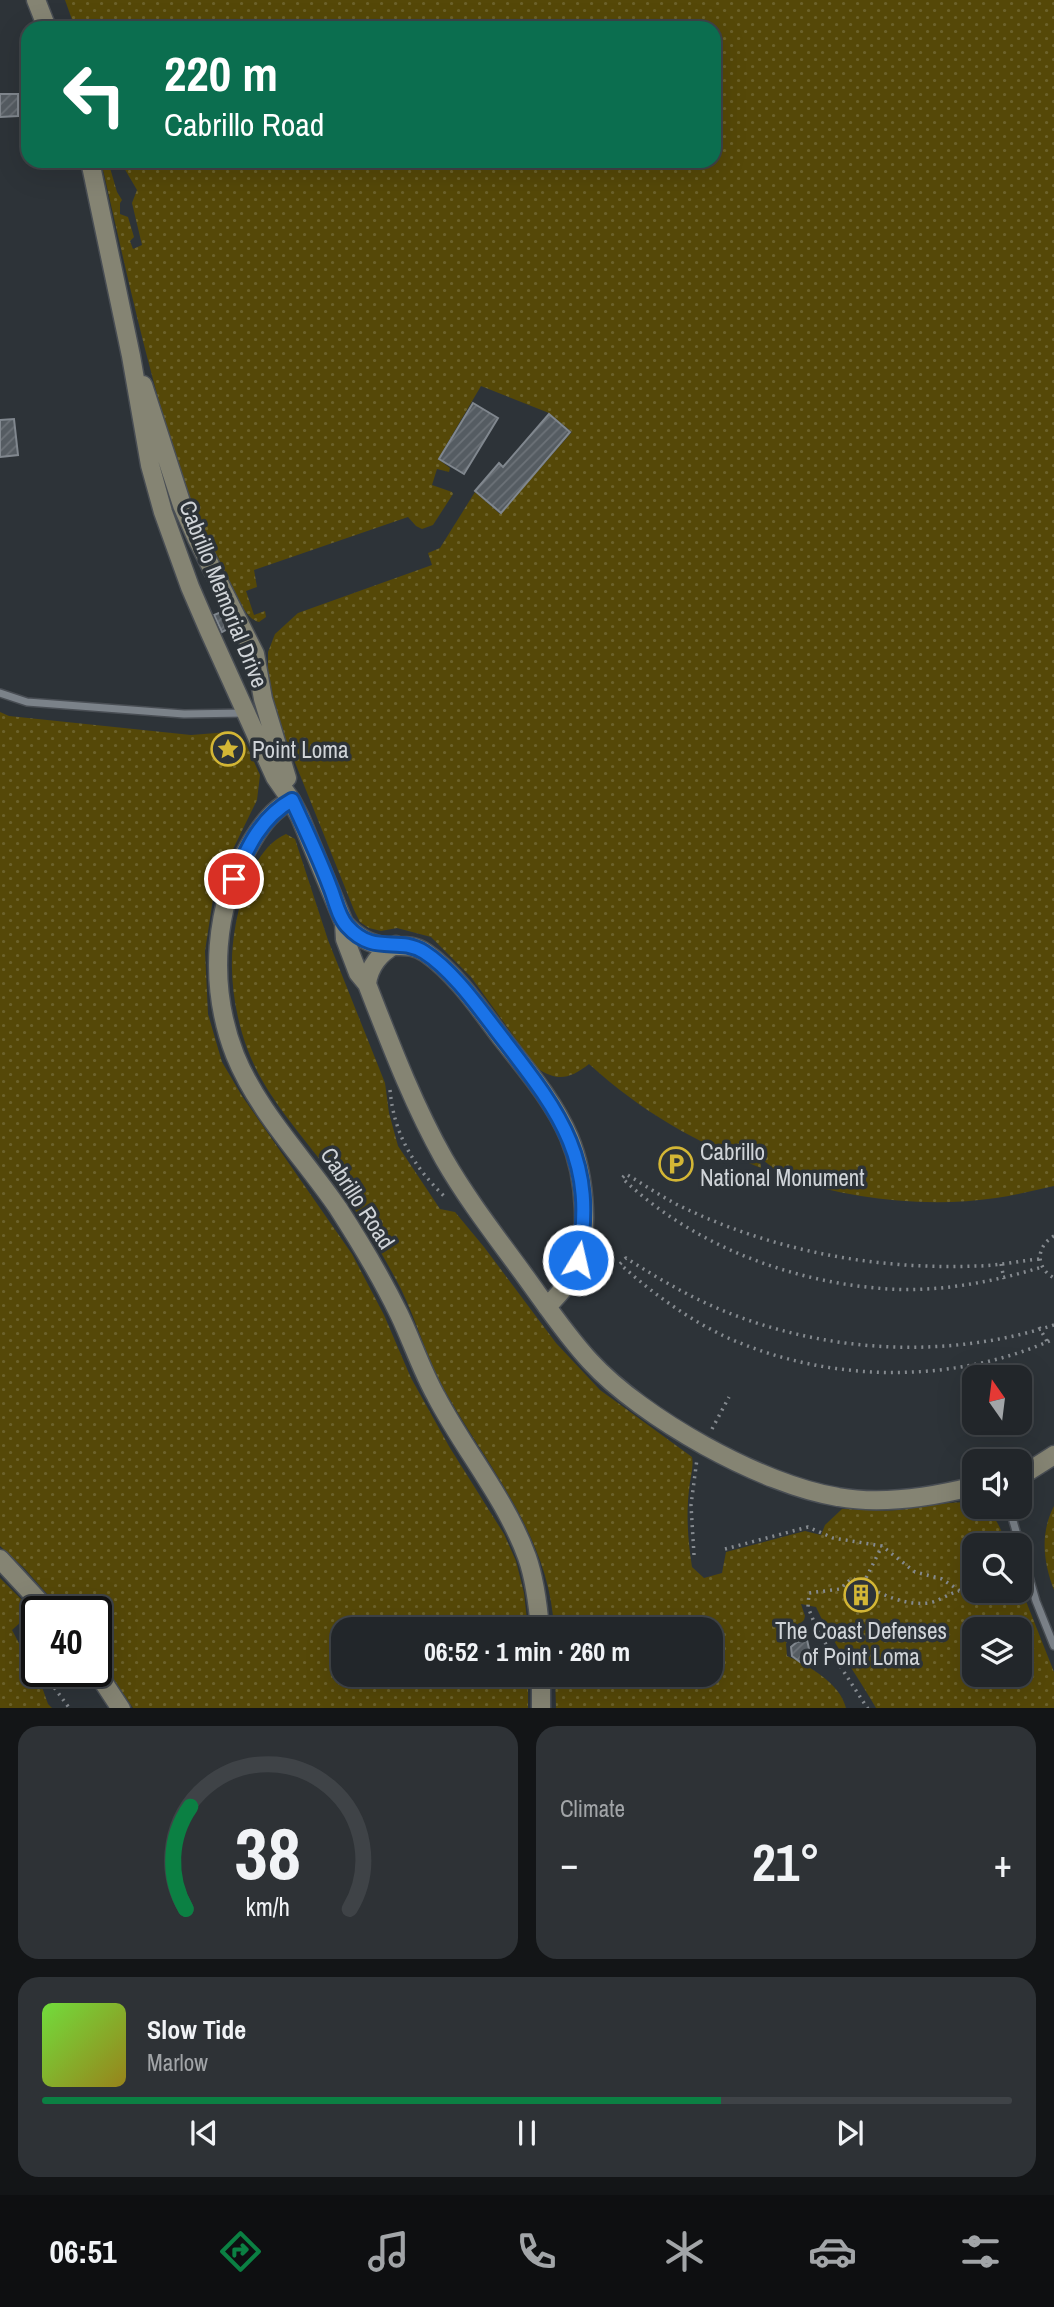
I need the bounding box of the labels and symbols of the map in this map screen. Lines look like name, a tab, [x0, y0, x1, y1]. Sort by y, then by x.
street label: Cabrillo Memorial Drive	[172, 496, 276, 692]
place icon: Point Loma	[209, 730, 247, 768]
place label: Point Loma	[252, 734, 349, 765]
pin	[204, 849, 264, 909]
place label: Cabrillo National Monument	[700, 1136, 865, 1193]
street label: Cabrillo Road	[314, 1141, 402, 1255]
parking icon: Cabrillo National Monument	[657, 1145, 695, 1183]
position arrow	[541, 1223, 615, 1297]
north arrow	[962, 1365, 1032, 1435]
building icon: The Coast Defenses of Point Loma	[842, 1576, 880, 1614]
speed limit sign: 40	[21, 1596, 112, 1687]
place label: The Coast Defenses of Point Loma	[775, 1615, 947, 1672]

